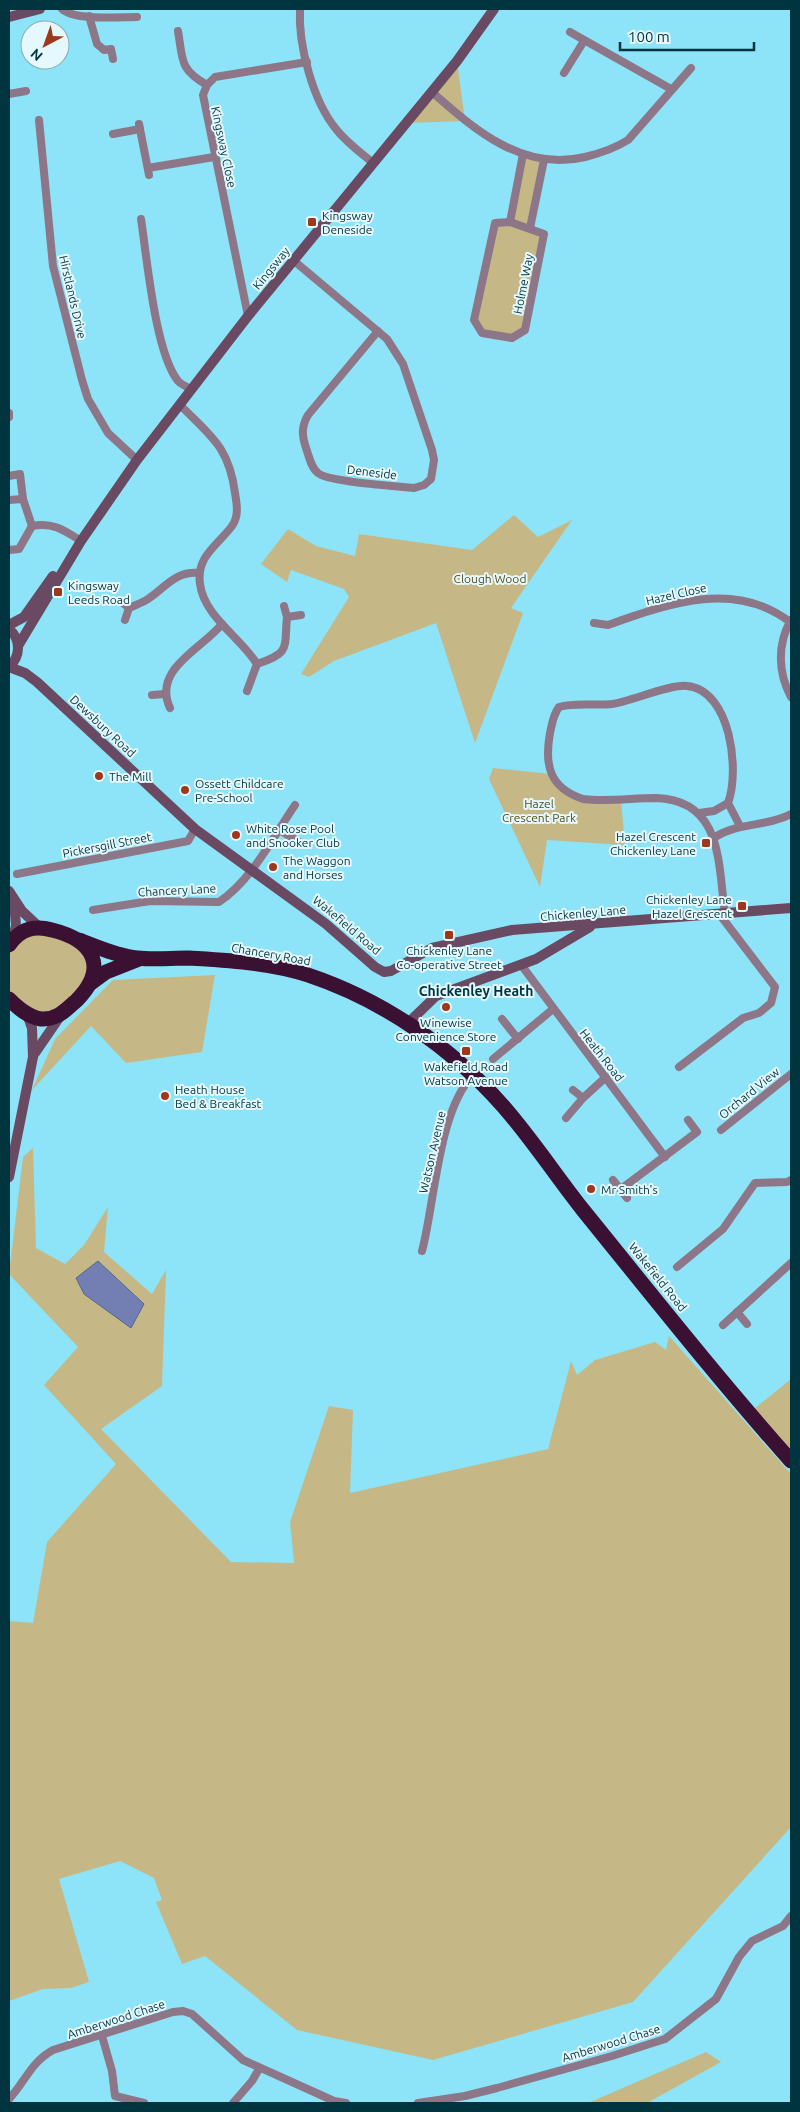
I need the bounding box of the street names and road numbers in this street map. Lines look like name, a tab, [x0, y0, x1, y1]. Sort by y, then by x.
street label: Kingsway Close	[209, 105, 239, 189]
street label: Kingsway	[250, 244, 292, 292]
street label: Holme Way	[511, 253, 535, 315]
street label: Hirstlands Drive	[57, 254, 89, 340]
street label: Deneside	[346, 462, 398, 482]
street label: Hazel Close	[644, 581, 708, 607]
street label: Dewsbury Road	[68, 692, 138, 760]
street label: Pickersgill Street	[61, 830, 153, 860]
street label: Chancery Lane	[137, 881, 217, 899]
street label: Wakefield Road	[311, 893, 383, 957]
street label: Chickenley Lane	[540, 903, 626, 923]
street label: Chancery Road	[230, 941, 312, 967]
street label: Heath Road	[577, 1026, 627, 1084]
street label: Orchard View	[716, 1064, 782, 1121]
street label: Watson Avenue	[416, 1110, 448, 1194]
street label: Wakefield Road	[626, 1240, 690, 1314]
street label: Amberwood Chase	[66, 1997, 166, 2041]
street label: Amberwood Chase	[560, 2022, 662, 2064]

